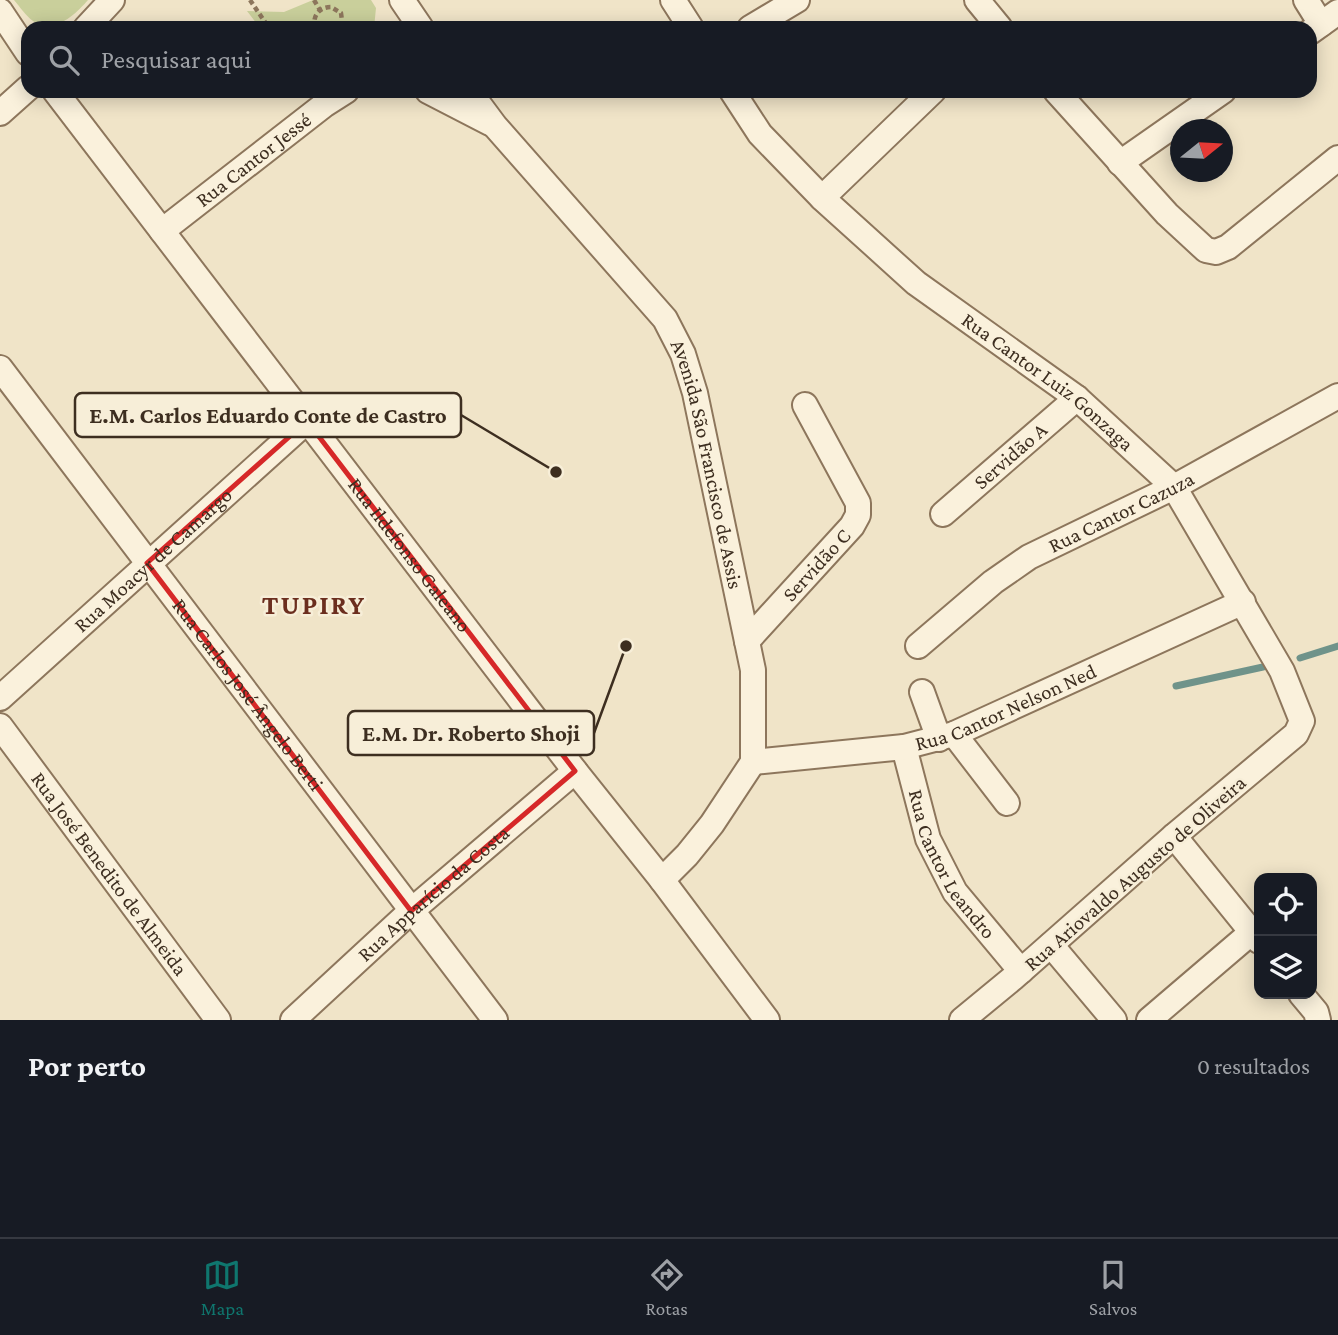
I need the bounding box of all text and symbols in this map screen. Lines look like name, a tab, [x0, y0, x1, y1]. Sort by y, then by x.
search box	[21, 21, 1317, 98]
icon: search	[45, 41, 83, 79]
text: Pesquisar aqui	[101, 45, 251, 74]
street label: Rua Cantor Jessé	[191, 108, 316, 212]
north arrow	[1170, 119, 1233, 182]
street label: Rua Cantor Luiz Gonzaga	[957, 308, 1139, 456]
street label: Avenida São Francisco de Assis	[665, 335, 748, 591]
callout: E.M. Carlos Eduardo Conte de Castro	[75, 393, 461, 437]
text: E.M. Carlos Eduardo Conte de Castro	[89, 402, 447, 428]
street label: Servidão A	[969, 418, 1052, 494]
street label: Rua Cantor Cazuza	[1045, 466, 1198, 558]
street label: Rua Ildefonso Galeano	[343, 473, 476, 637]
street label: Rua Moacyr de Camargo	[69, 483, 237, 637]
street label: Servidão C	[777, 524, 855, 606]
district label: TUPIRY	[262, 589, 366, 620]
street label: Rua Carlos José Ângelo Berti	[167, 594, 329, 796]
street label: Rua Cantor Nelson Ned	[913, 659, 1100, 756]
callout: E.M. Dr. Roberto Shoji	[348, 711, 594, 755]
text: E.M. Dr. Roberto Shoji	[362, 720, 580, 746]
street label: Rua José Benedito de Almeida	[26, 767, 193, 981]
street label: Rua Ariovaldo Augusto de Oliveira	[1019, 770, 1251, 976]
street label: Rua Cantor Leandro	[904, 787, 1001, 944]
street label: Rua Apparício da Costa	[353, 820, 514, 966]
map controls	[1254, 873, 1317, 999]
button: locate	[1254, 873, 1317, 936]
button: layers	[1254, 936, 1317, 999]
text: Por perto	[28, 1049, 146, 1082]
text: 0 resultados	[1197, 1053, 1310, 1079]
tab: Mapa	[201, 1256, 244, 1319]
tab: Rotas	[645, 1256, 688, 1319]
tab: Salvos	[1089, 1256, 1137, 1319]

